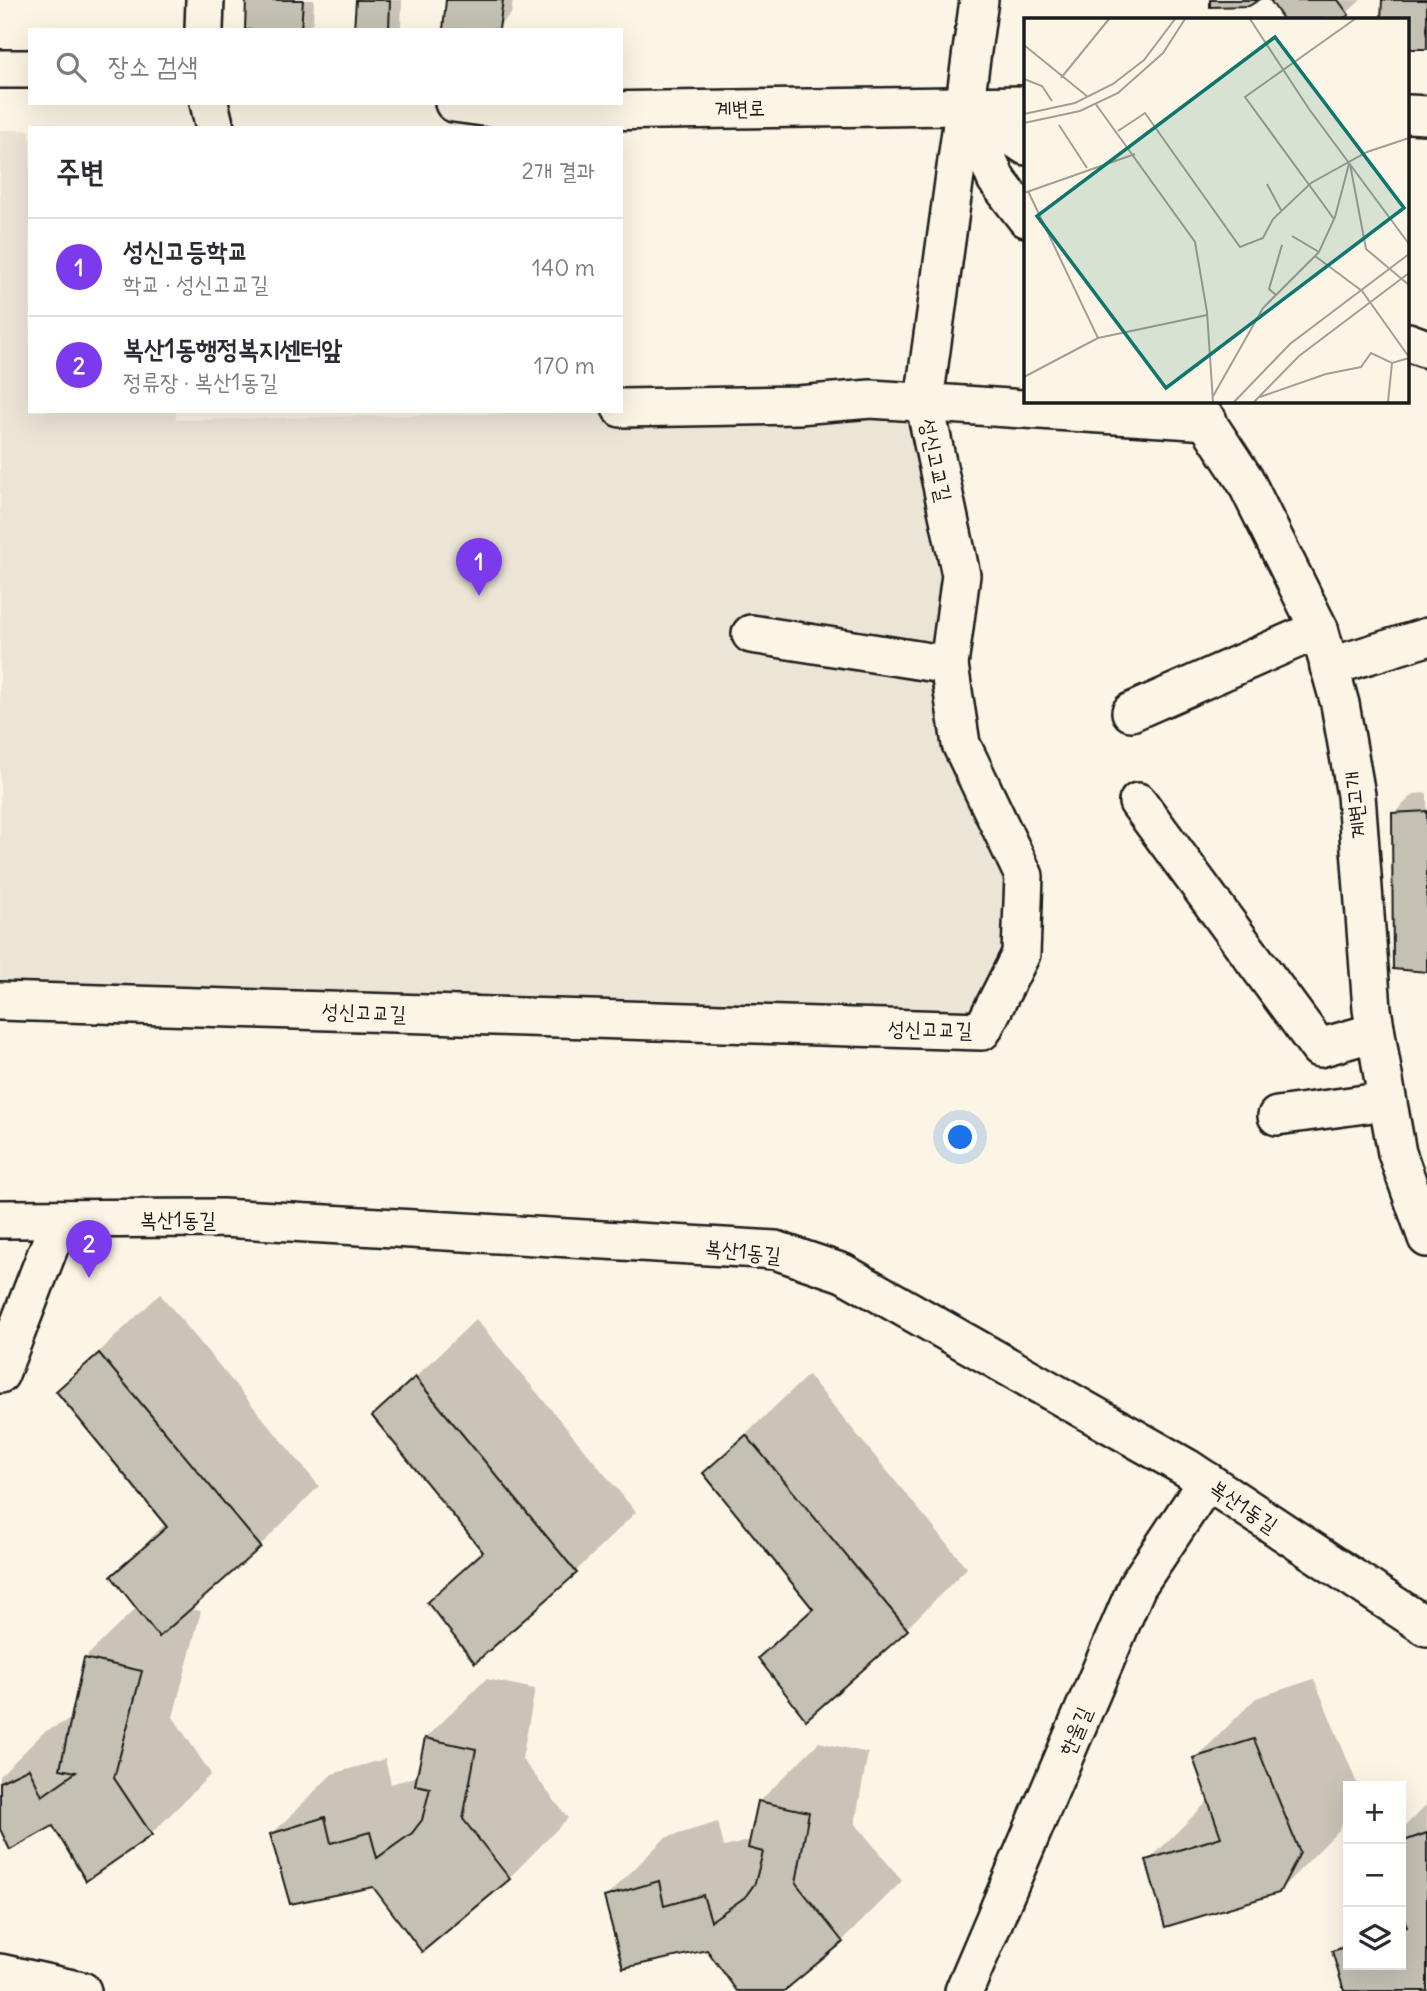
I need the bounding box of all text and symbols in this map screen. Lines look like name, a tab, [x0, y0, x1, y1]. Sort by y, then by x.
inset map	[1024, 18, 1410, 402]
search box	[28, 28, 623, 105]
icon: search	[52, 48, 90, 86]
text: 장소 검색	[108, 49, 198, 82]
street label: 계변로	[714, 94, 766, 122]
text: 주변	[56, 152, 104, 190]
text: 2개 결과	[521, 156, 595, 185]
text: 성신고등학교	[123, 234, 249, 267]
text: 1	[74, 253, 84, 282]
text: 140 m	[532, 253, 595, 282]
text: 학교 · 성신고교길	[123, 269, 269, 298]
text: 복산1동행정복지센터앞	[123, 332, 343, 365]
text: 2	[73, 351, 85, 380]
text: 170 m	[534, 351, 595, 380]
text: 정류장 · 복산1동길	[123, 367, 278, 396]
street label: 성신고교길	[914, 416, 958, 504]
pin: 1	[456, 538, 502, 596]
street label: 계변고개	[1338, 770, 1372, 840]
street label: 성신고교길	[321, 997, 407, 1027]
street label: 성신고교길	[888, 1015, 973, 1043]
your location	[943, 1120, 977, 1154]
street label: 복산1동길	[140, 1206, 216, 1233]
pin: 2	[66, 1220, 112, 1278]
street label: 복산1동길	[704, 1234, 782, 1268]
street label: 복산1동길	[1205, 1474, 1283, 1538]
street label: 한울길	[1053, 1702, 1097, 1760]
map controls	[1343, 1781, 1406, 1970]
button: +	[1343, 1781, 1406, 1844]
button: −	[1343, 1844, 1406, 1907]
button: layers	[1343, 1907, 1406, 1970]

